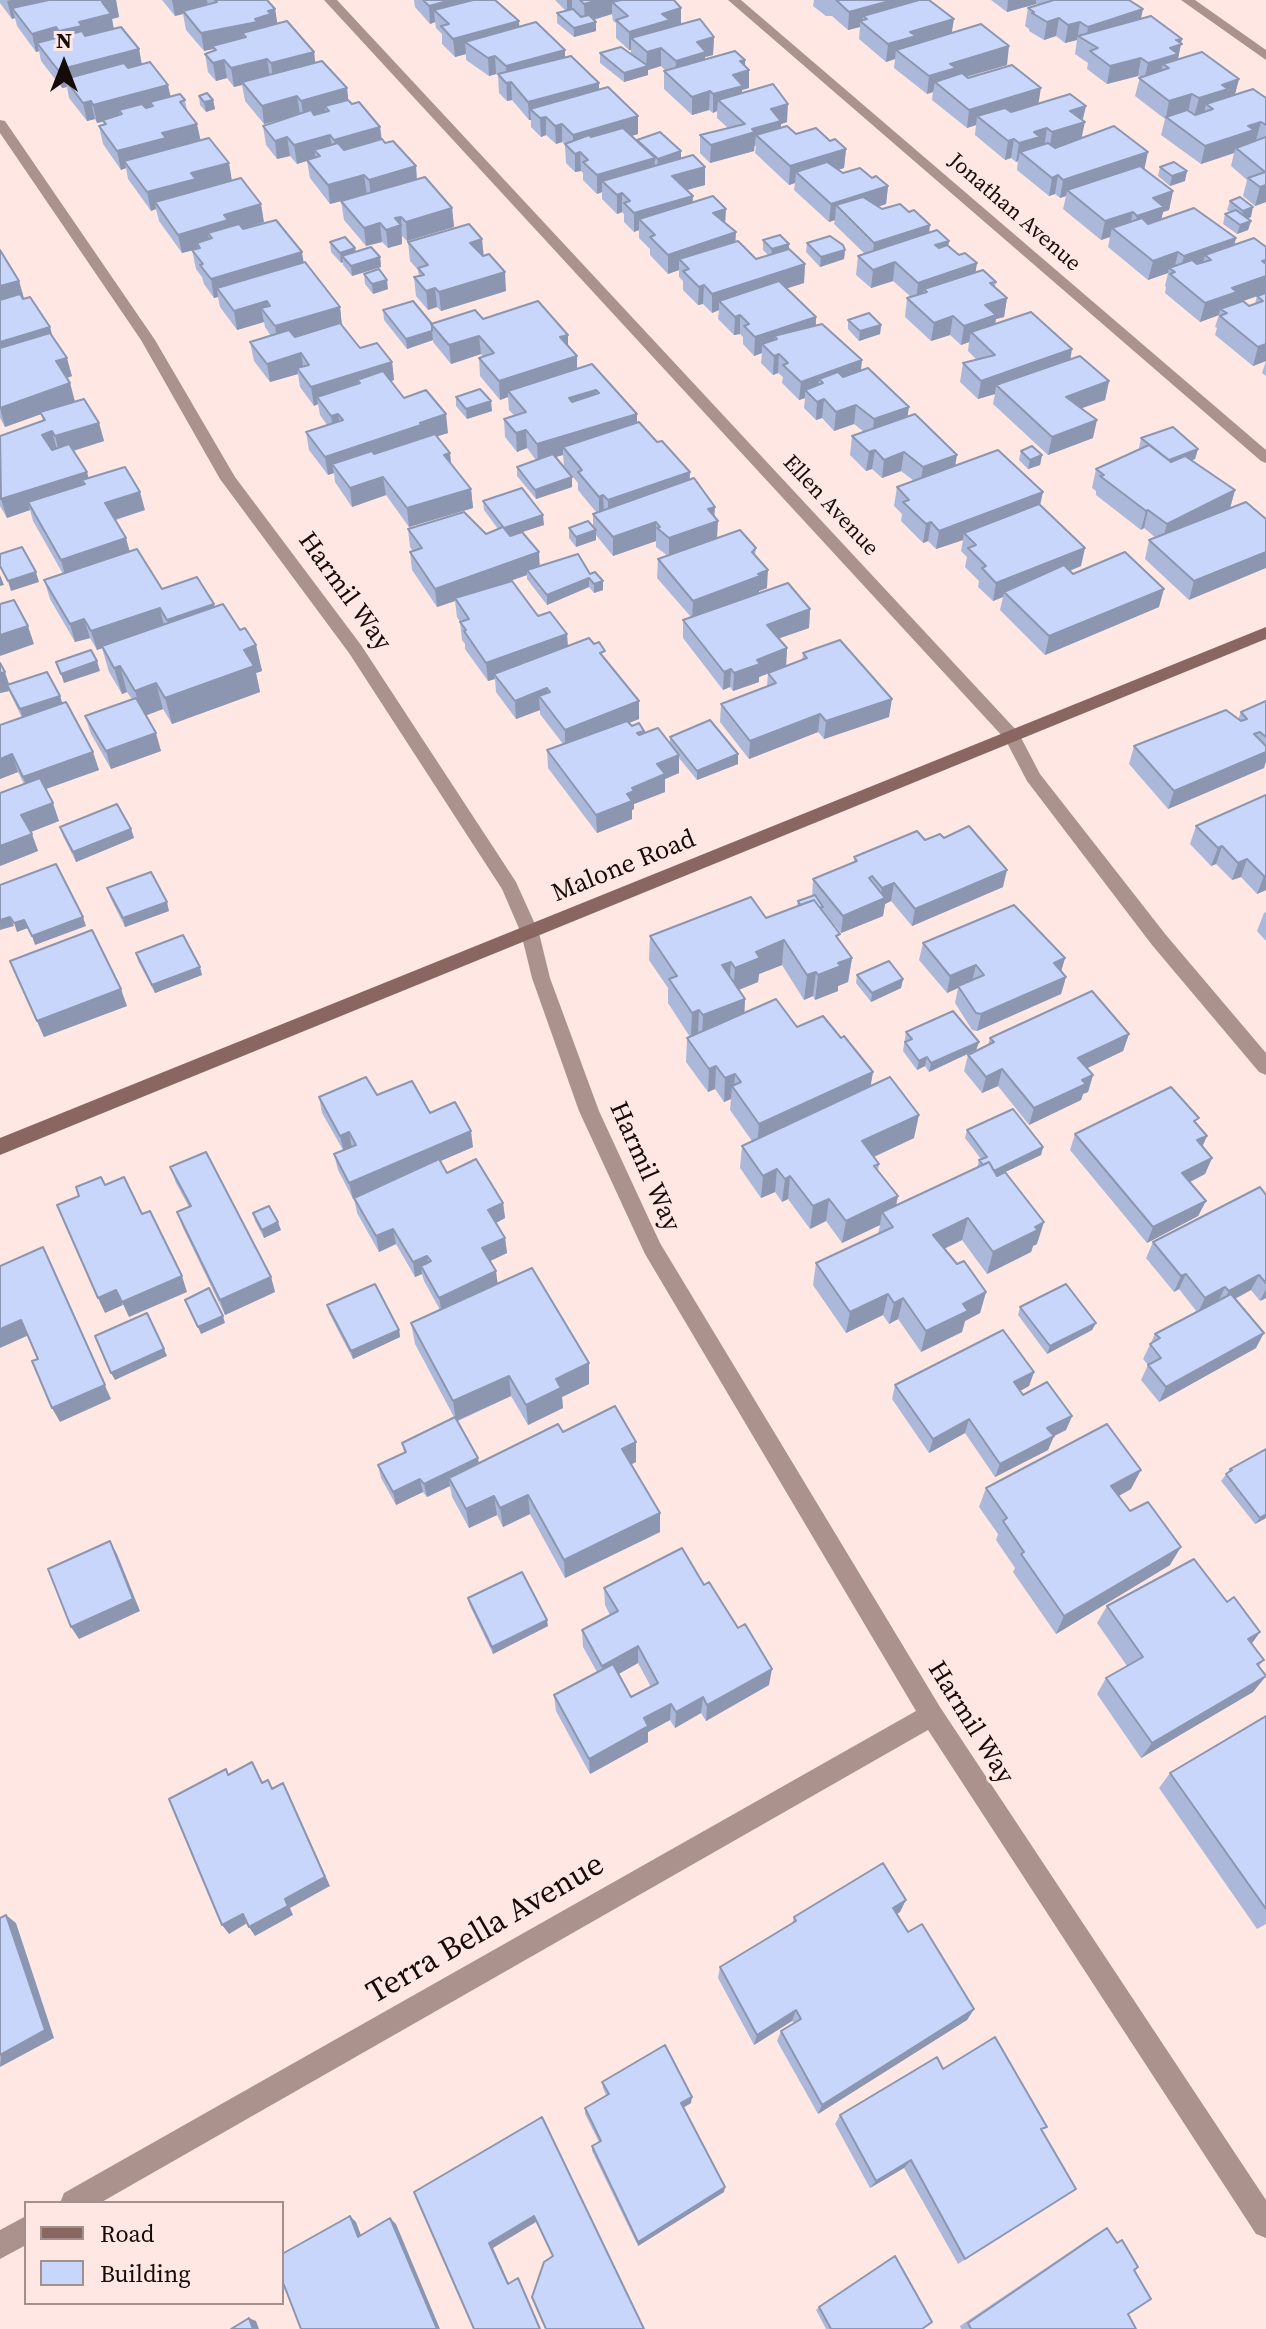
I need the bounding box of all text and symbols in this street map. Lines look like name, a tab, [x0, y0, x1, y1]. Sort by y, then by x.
north arrow	[24, 24, 104, 104]
text: N	[56, 25, 72, 55]
street label: Jonathan Avenue	[942, 148, 1086, 278]
street label: Ellen Avenue	[777, 450, 883, 562]
street label: Harmil Way	[291, 527, 397, 657]
street label: Malone Road	[548, 824, 700, 910]
street label: Harmil Way	[602, 1097, 686, 1237]
street label: Harmil Way	[920, 1656, 1020, 1790]
street label: Terra Bella Avenue	[361, 1846, 611, 2014]
legend	[24, 2201, 284, 2305]
text: Road	[100, 2217, 154, 2250]
text: Building	[100, 2257, 191, 2290]

